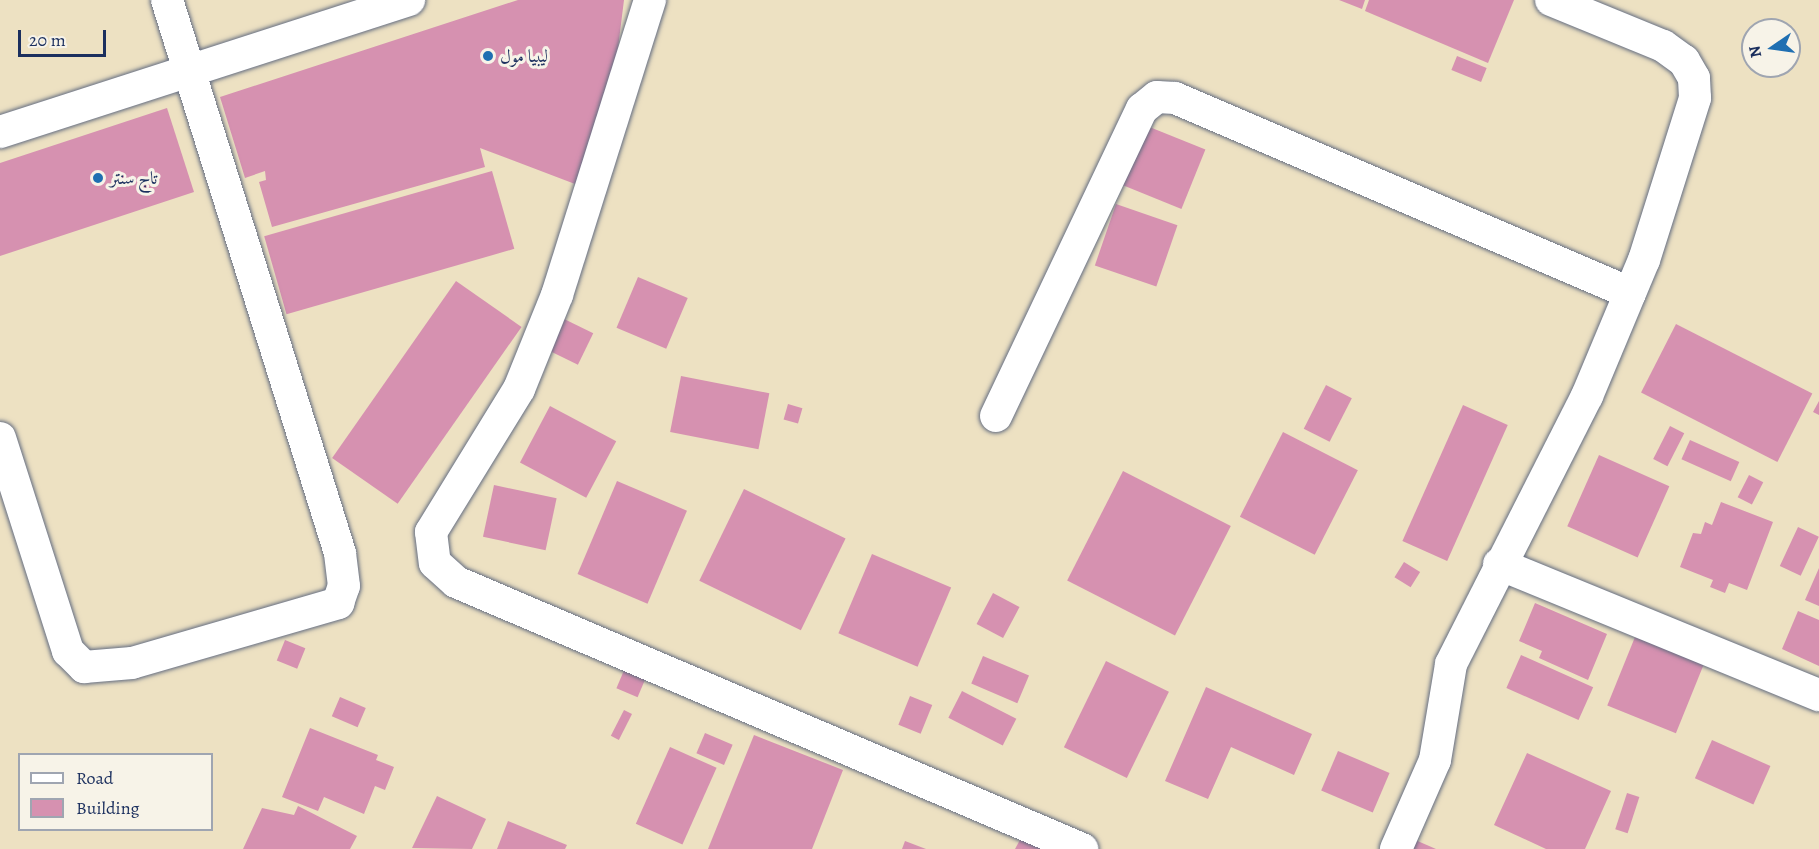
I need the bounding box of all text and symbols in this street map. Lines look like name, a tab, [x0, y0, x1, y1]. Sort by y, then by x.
scale bar	[21, 18, 110, 56]
north arrow	[1741, 18, 1801, 78]
text: 20 m	[29, 28, 66, 52]
text: N	[1743, 43, 1767, 60]
place label: ليبيا مول	[500, 45, 548, 67]
marker: ليبيا مول	[481, 49, 495, 63]
place label: تاج سنتر	[110, 167, 158, 189]
marker: تاج سنتر	[91, 171, 105, 185]
legend	[18, 753, 213, 831]
text: Road	[76, 766, 113, 790]
text: Building	[76, 796, 140, 820]

